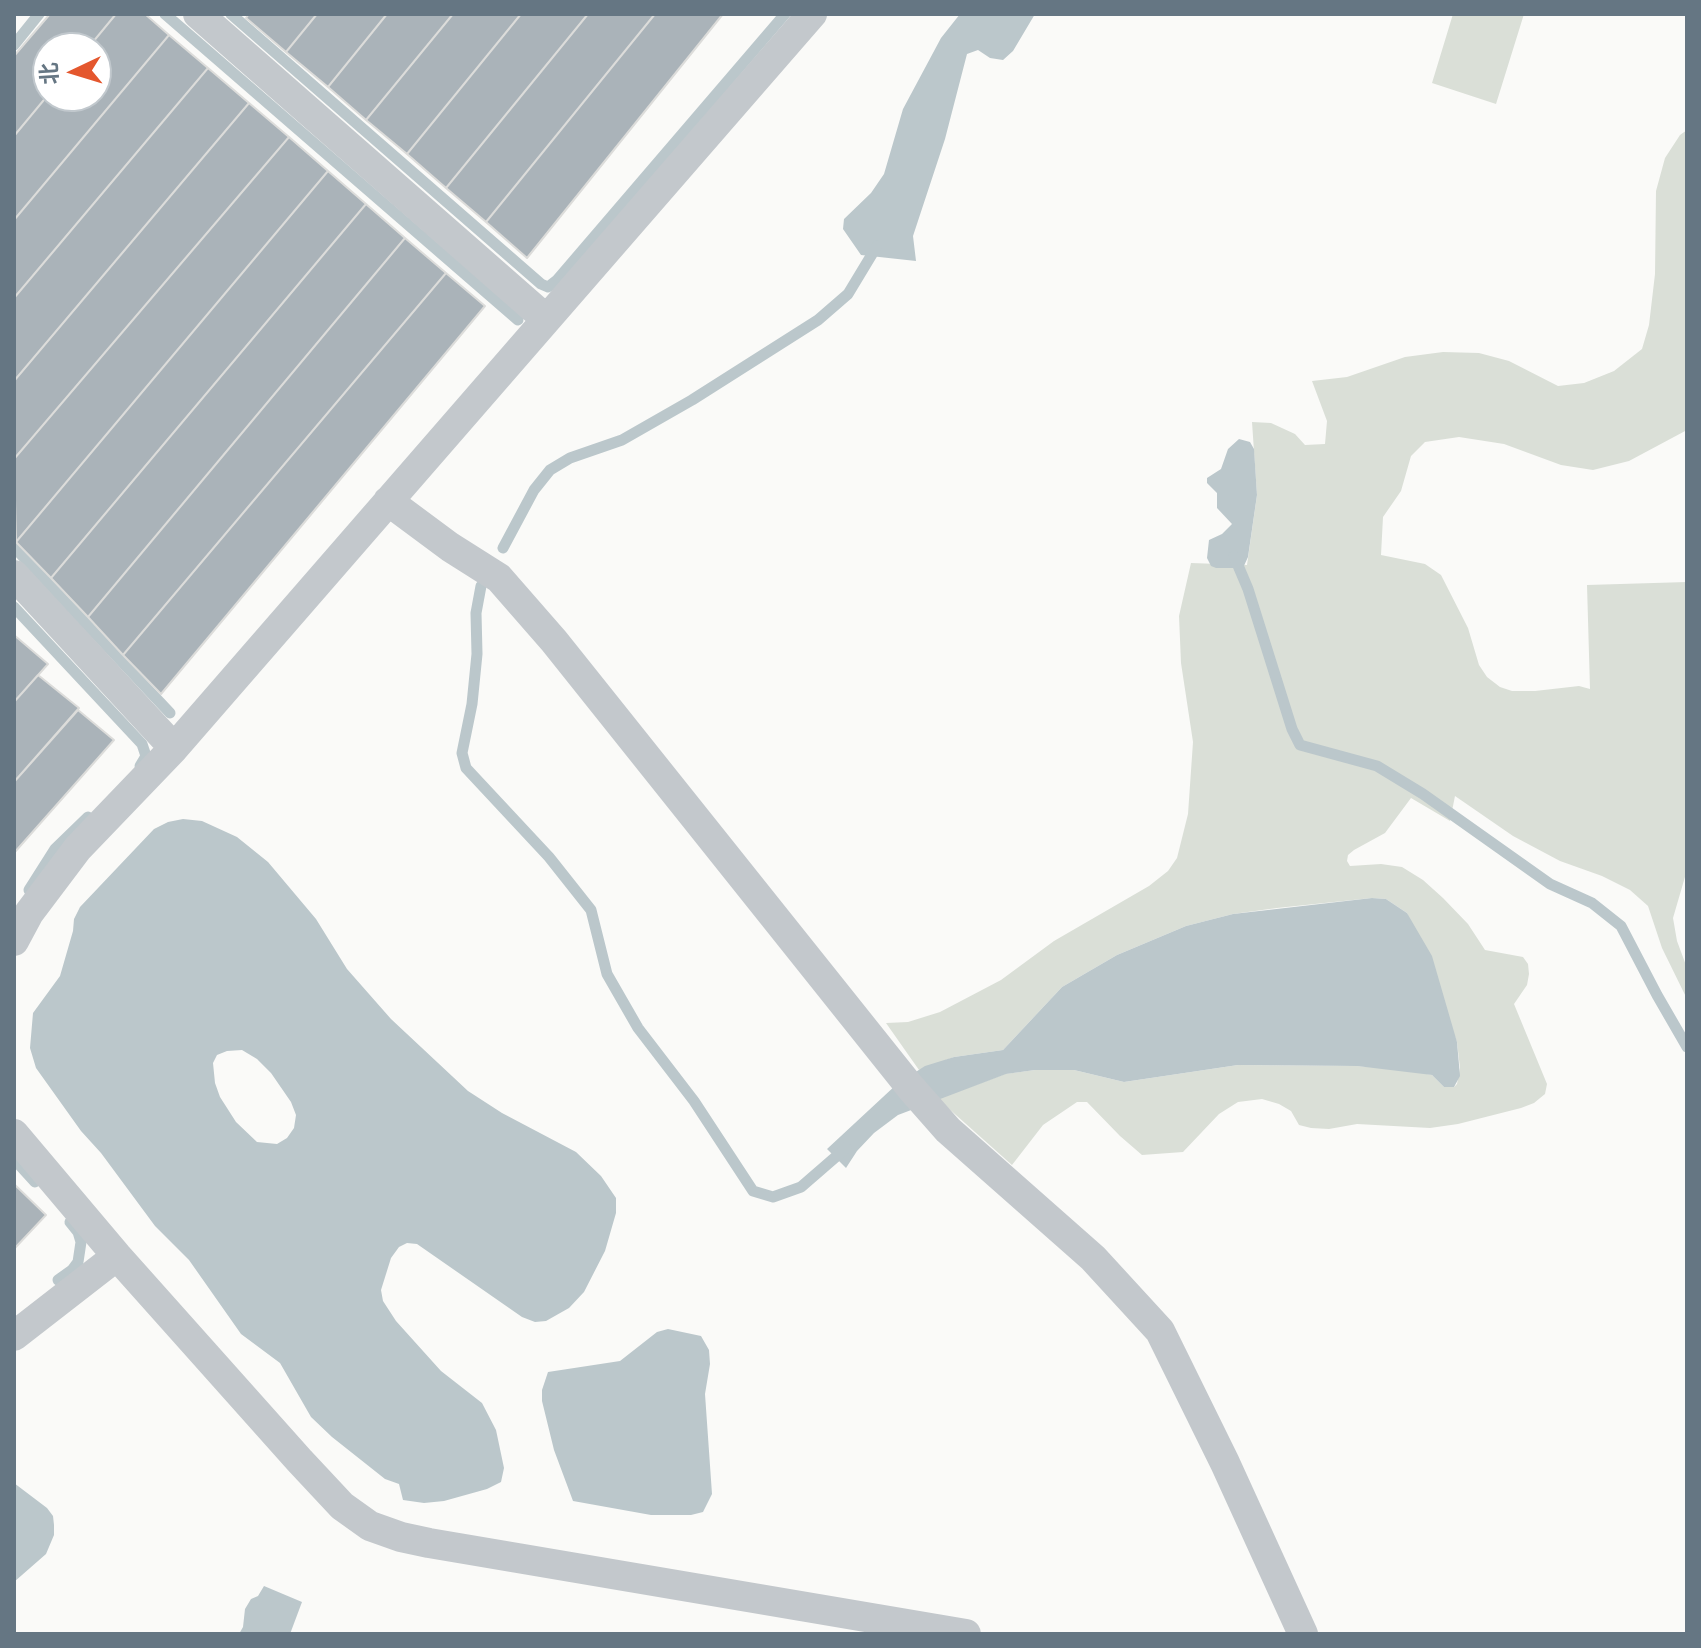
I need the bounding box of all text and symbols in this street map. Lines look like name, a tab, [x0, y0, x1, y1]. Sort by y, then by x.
north arrow	[32, 32, 112, 112]
text: 北	[36, 62, 63, 85]

